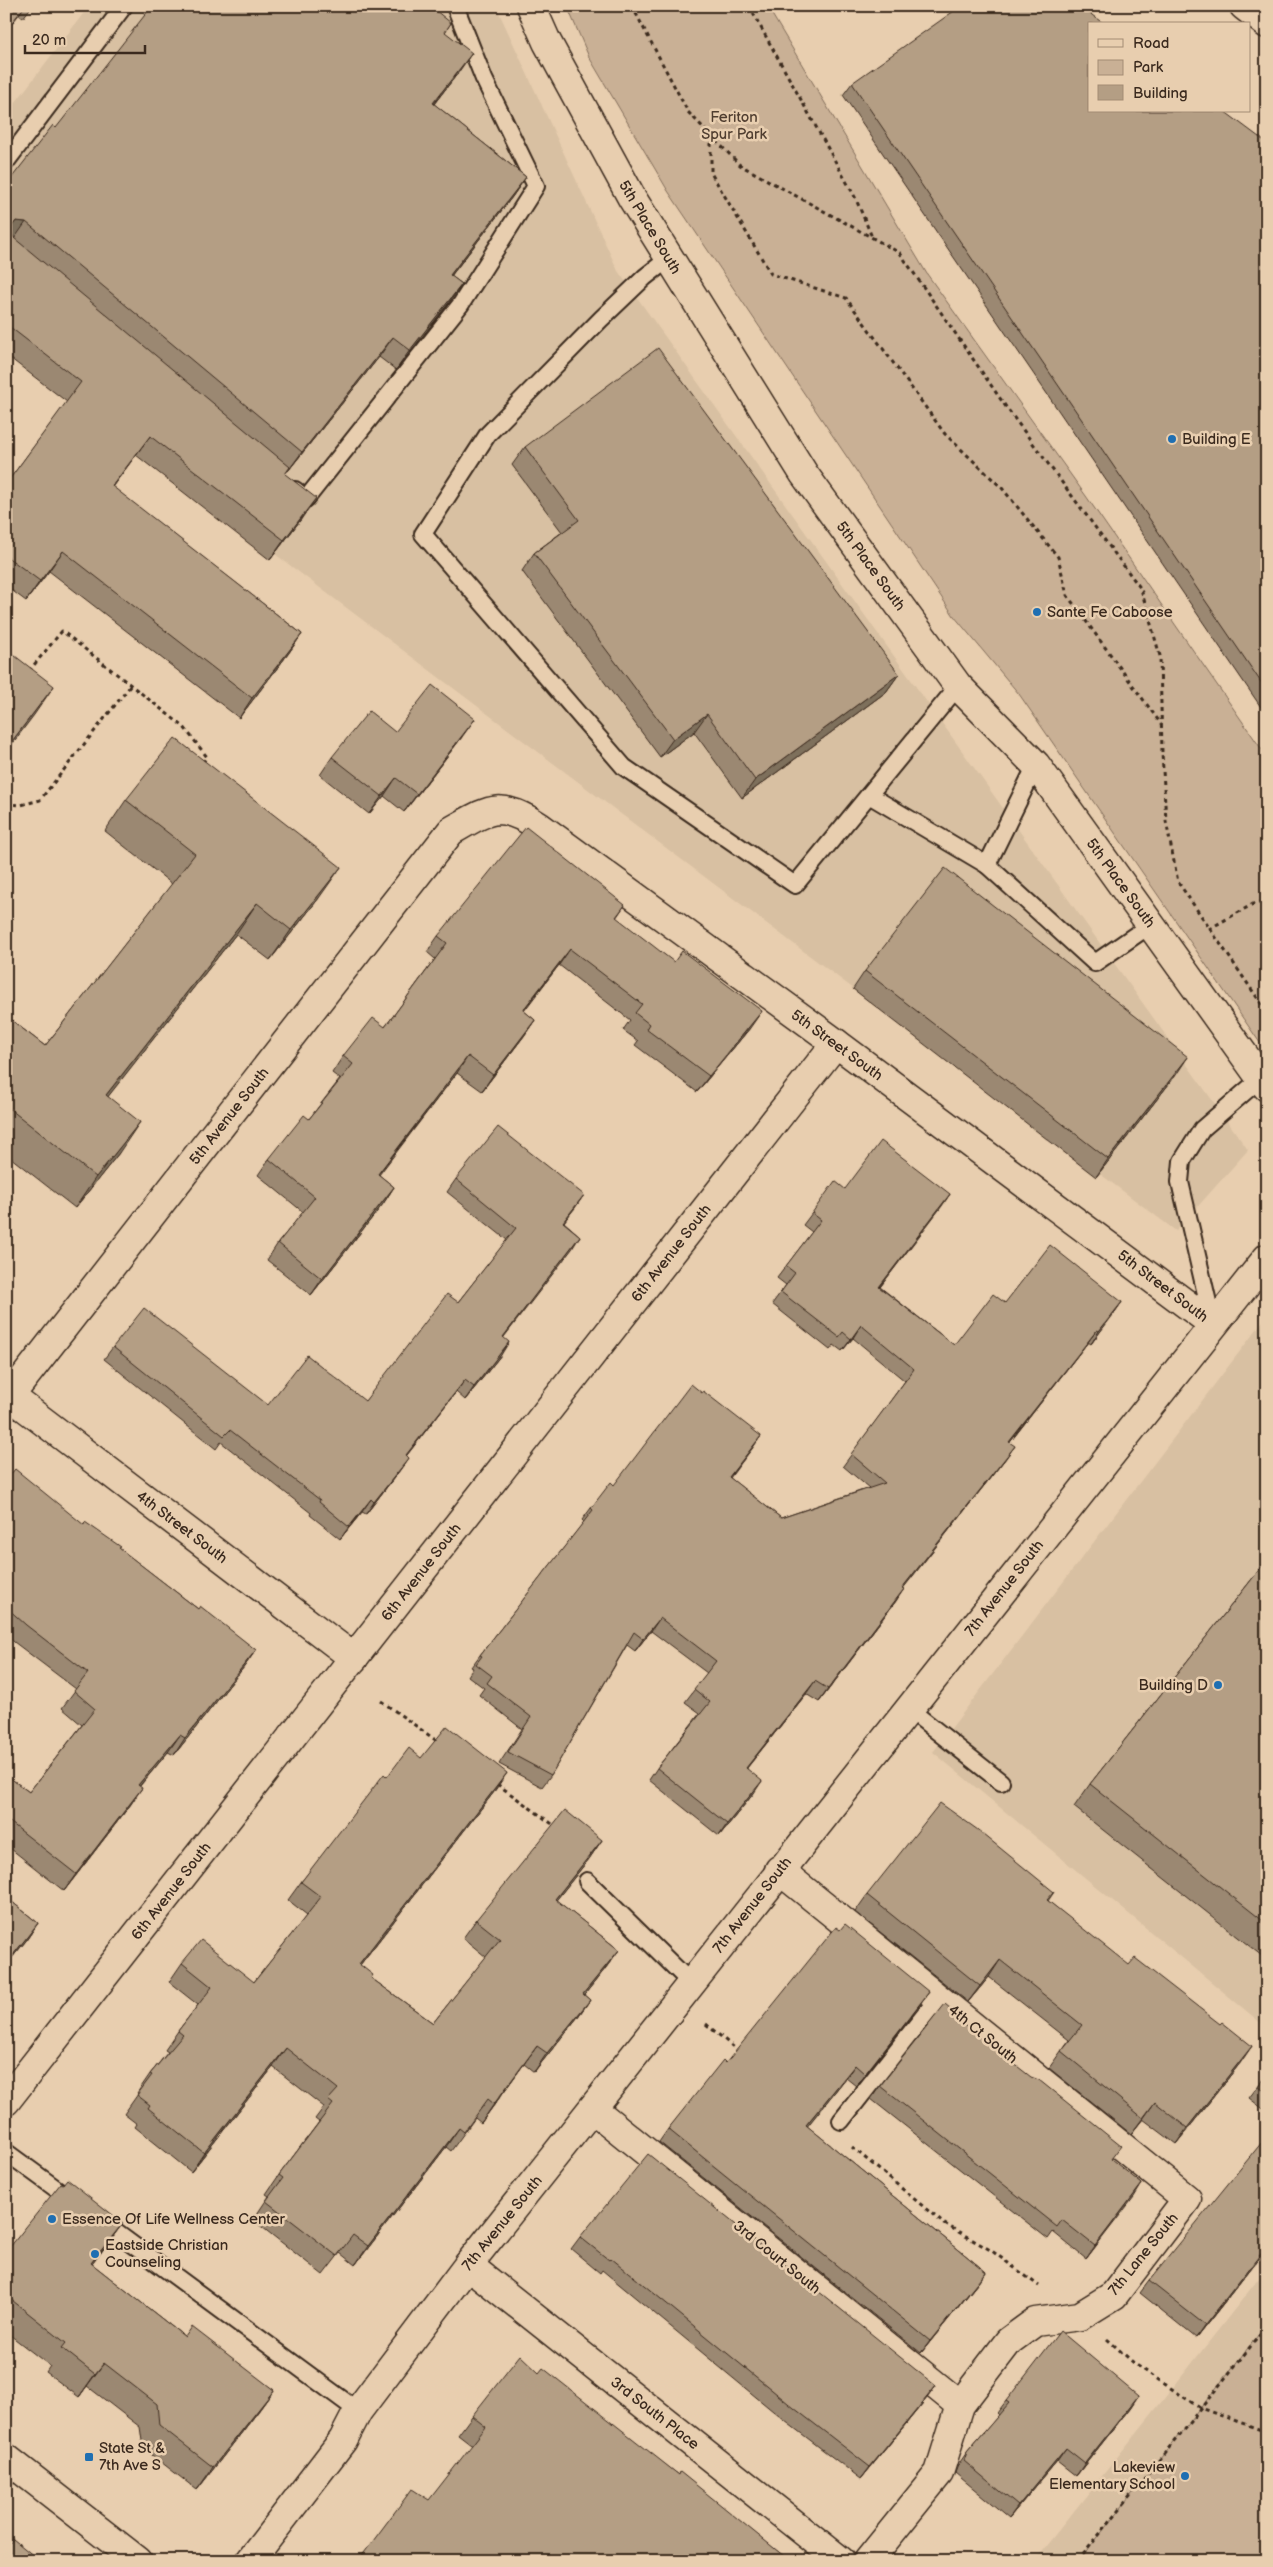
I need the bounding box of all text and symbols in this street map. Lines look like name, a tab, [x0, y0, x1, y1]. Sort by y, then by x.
scale bar	[25, 22, 145, 54]
legend	[1088, 22, 1250, 112]
text: 20 m	[32, 31, 66, 50]
text: Road	[1133, 34, 1169, 53]
text: Park	[1133, 58, 1164, 77]
text: Building	[1133, 84, 1188, 103]
park label: Feriton Spur Park	[701, 108, 767, 144]
street label: 5th Place South	[614, 177, 685, 278]
place label: Building E	[1182, 430, 1251, 449]
marker: Building E	[1166, 433, 1178, 445]
street label: 5th Place South	[832, 518, 909, 615]
place label: Sante Fe Caboose	[1047, 603, 1173, 622]
marker: Sante Fe Caboose	[1031, 606, 1043, 618]
street label: 5th Place South	[1082, 835, 1159, 932]
street label: 5th Street South	[787, 1006, 886, 1085]
street label: 5th Avenue South	[185, 1064, 273, 1169]
street label: 6th Avenue South	[627, 1201, 715, 1306]
street label: 5th Street South	[1113, 1246, 1212, 1327]
street label: 4th Street South	[132, 1487, 231, 1568]
street label: 6th Avenue South	[377, 1520, 465, 1625]
street label: 7th Avenue South	[961, 1536, 1048, 1640]
place label: Building D	[1138, 1676, 1208, 1695]
marker: Building D	[1212, 1679, 1224, 1691]
street label: 6th Avenue South	[127, 1839, 215, 1944]
street label: 7th Avenue South	[709, 1853, 796, 1957]
street label: 4th Ct South	[944, 2001, 1021, 2068]
street label: 7th Avenue South	[458, 2172, 547, 2275]
street label: 7th Lane South	[1104, 2209, 1182, 2299]
place label: Essence Of Life Wellness Center	[62, 2210, 285, 2229]
marker: Essence Of Life Wellness Center	[46, 2213, 58, 2225]
street label: 3rd Court South	[729, 2216, 824, 2298]
place label: Eastside Christian Counseling	[105, 2236, 228, 2272]
marker: Eastside Christian Counseling	[89, 2248, 101, 2260]
street label: 3rd South Place	[606, 2373, 703, 2454]
place label: State St & 7th Ave S	[99, 2439, 165, 2475]
marker: State St & 7th Ave S	[83, 2451, 95, 2463]
place label: Lakeview Elementary School	[1049, 2458, 1175, 2494]
marker: Lakeview Elementary School	[1179, 2470, 1191, 2482]

